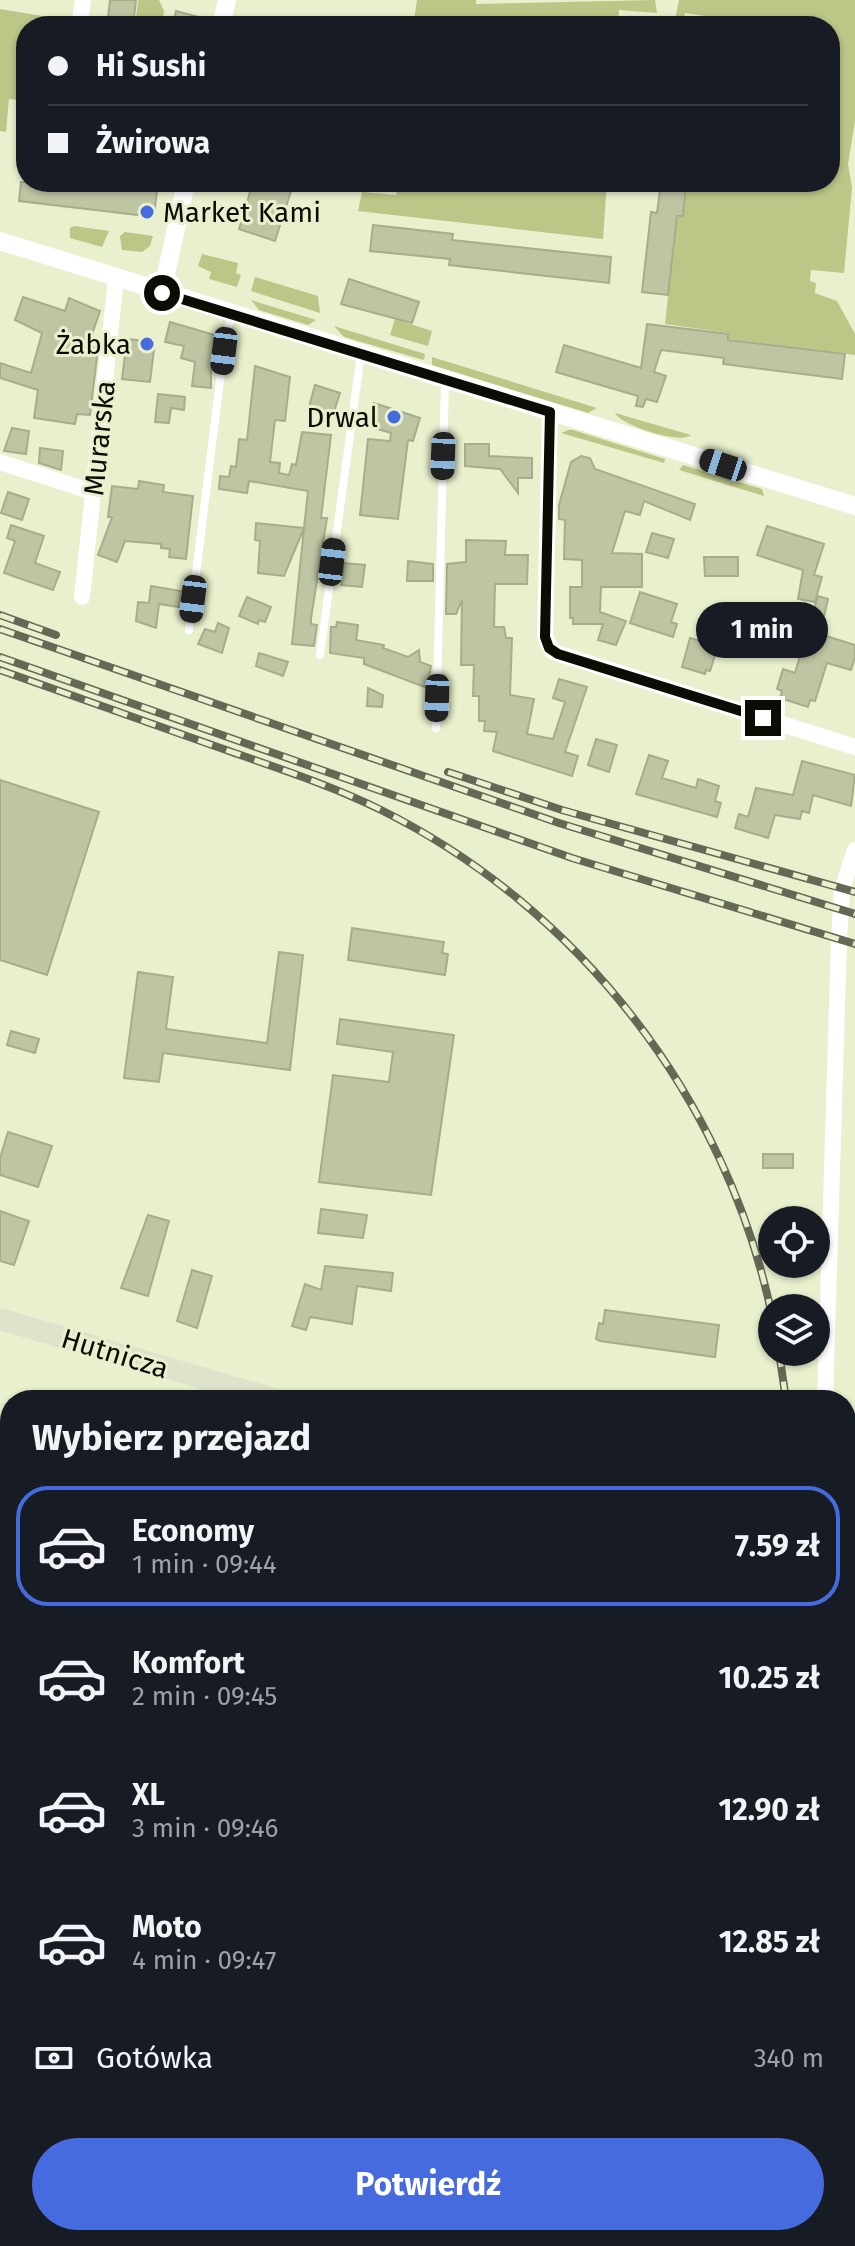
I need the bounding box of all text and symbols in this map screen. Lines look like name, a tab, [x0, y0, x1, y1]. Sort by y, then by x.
text: Hi Sushi	[96, 48, 206, 84]
text: Żwirowa	[96, 125, 210, 161]
place label: Market Kami	[163, 196, 321, 229]
marker: Market Kami	[138, 203, 156, 221]
route start	[144, 275, 180, 311]
car	[209, 326, 239, 376]
place label: Żabka	[56, 328, 131, 361]
marker: Żabka	[138, 335, 156, 353]
street label: Murarska	[77, 379, 122, 497]
place label: Drwal	[306, 401, 378, 434]
marker: Drwal	[385, 408, 403, 426]
car	[430, 432, 456, 480]
car	[696, 446, 750, 484]
car	[317, 537, 347, 587]
car	[178, 574, 208, 624]
callout: 1 min	[697, 602, 829, 658]
text: 1 min	[731, 614, 793, 645]
car	[424, 674, 450, 722]
route end	[745, 700, 781, 736]
map controls	[758, 1206, 830, 1366]
button: locate	[758, 1206, 830, 1278]
button: layers	[758, 1294, 830, 1366]
street label: Hutnicza	[57, 1322, 172, 1385]
text: Wybierz przejazd	[32, 1416, 311, 1460]
icon: car	[36, 1510, 108, 1582]
text: Economy	[132, 1513, 254, 1549]
text: 7.59 zł	[735, 1528, 820, 1564]
text: 1 min · 09:44	[132, 1549, 277, 1580]
icon: car	[36, 1642, 108, 1714]
text: Komfort	[132, 1645, 245, 1681]
text: 10.25 zł	[719, 1660, 820, 1696]
text: 2 min · 09:45	[132, 1681, 277, 1712]
icon: car	[36, 1774, 108, 1846]
text: XL	[132, 1777, 165, 1813]
text: 12.90 zł	[718, 1792, 820, 1828]
text: 3 min · 09:46	[132, 1813, 278, 1844]
icon: car	[36, 1906, 108, 1978]
text: Moto	[132, 1909, 202, 1945]
text: 12.85 zł	[719, 1924, 820, 1960]
text: 4 min · 09:47	[132, 1945, 276, 1976]
icon: cash	[32, 2036, 76, 2080]
text: Gotówka	[96, 2040, 213, 2076]
text: 340 m	[754, 2043, 824, 2074]
button: Potwierdź	[32, 2138, 824, 2230]

